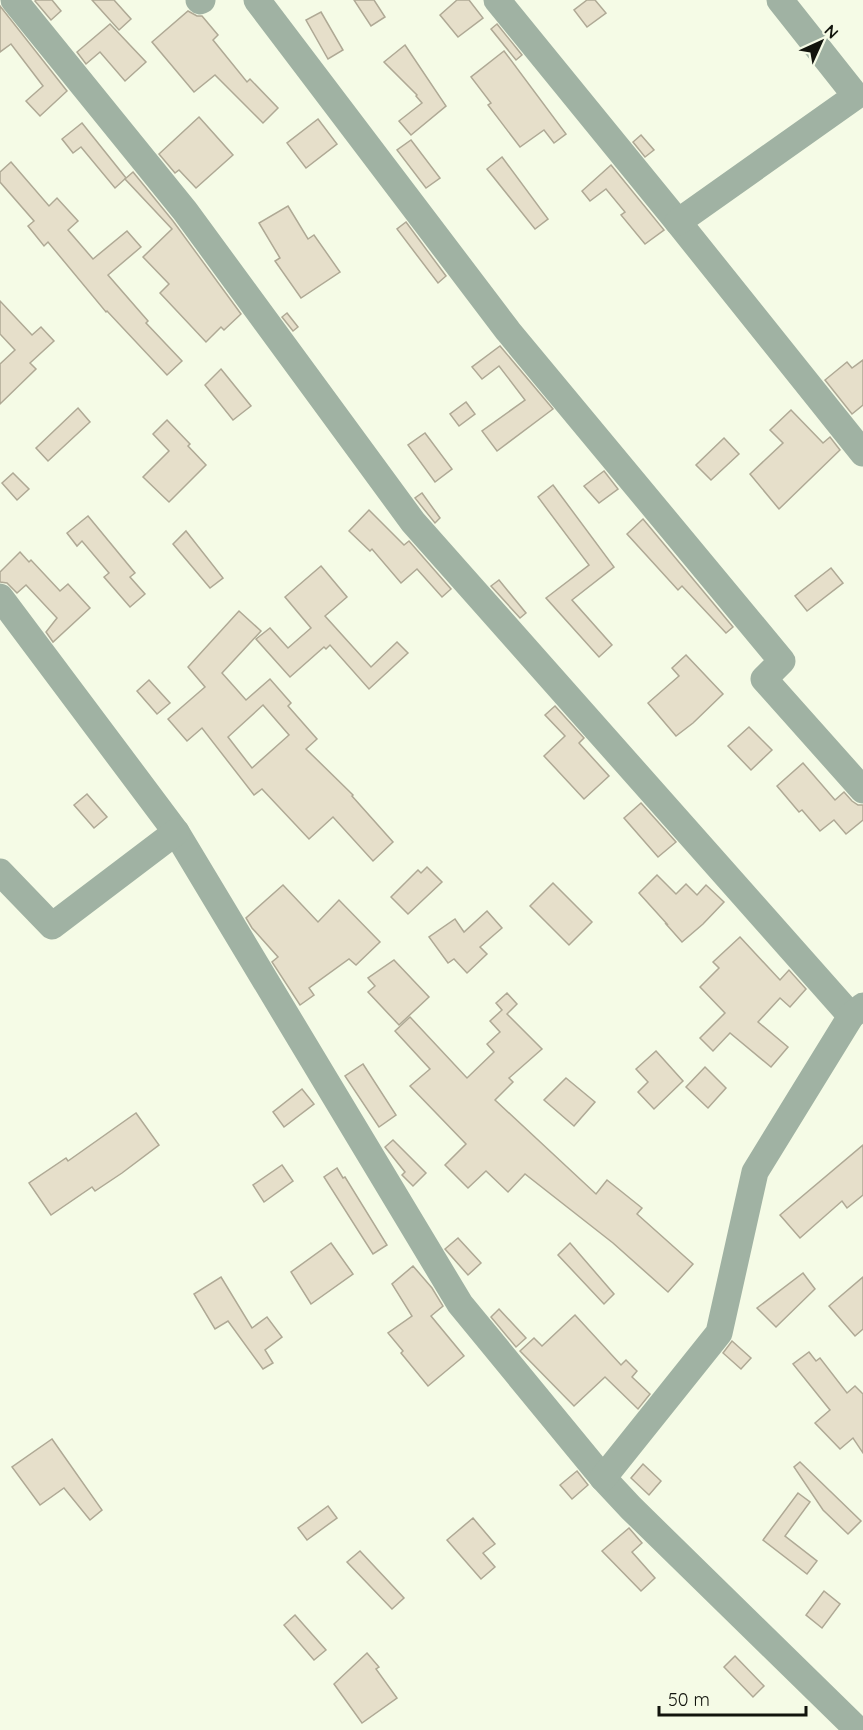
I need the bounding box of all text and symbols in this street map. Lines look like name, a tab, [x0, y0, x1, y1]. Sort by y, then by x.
north arrow	[791, 12, 851, 72]
text: N	[820, 20, 843, 43]
scale bar	[659, 1679, 806, 1717]
text: 50 m	[668, 1688, 710, 1711]

